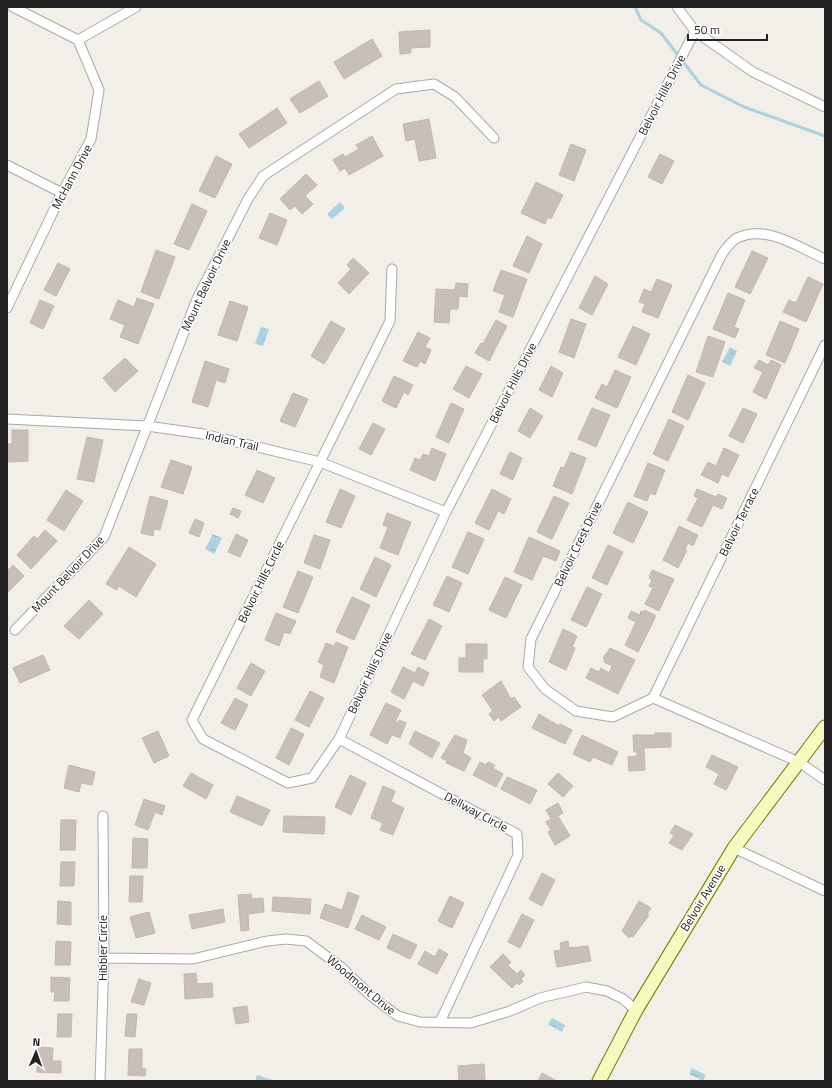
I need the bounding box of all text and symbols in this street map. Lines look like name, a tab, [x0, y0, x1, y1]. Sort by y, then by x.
scale bar	[688, 16, 767, 42]
text: 50 m	[694, 20, 720, 39]
street label: Belvoir Hills Drive	[633, 51, 690, 138]
street label: McHann Drive	[46, 141, 97, 213]
street label: Mount Belvoir Drive	[176, 236, 235, 334]
street label: Belvoir Hills Drive	[484, 339, 541, 426]
street label: Indian Trail	[204, 425, 261, 456]
street label: Belvoir Terrace	[714, 484, 763, 559]
street label: Belvoir Crest Drive	[549, 498, 606, 590]
street label: Mount Belvoir Drive	[27, 531, 109, 617]
street label: Belvoir Hills Circle	[232, 537, 289, 626]
street label: Belvoir Hills Drive	[342, 629, 397, 717]
street label: Dellway Circle	[441, 787, 512, 836]
street label: Belvoir Avenue	[675, 861, 730, 935]
street label: Hibbler Circle	[93, 915, 112, 981]
street label: Woodmont Drive	[323, 950, 400, 1019]
north arrow	[16, 1032, 56, 1072]
text: N	[32, 1034, 40, 1050]

